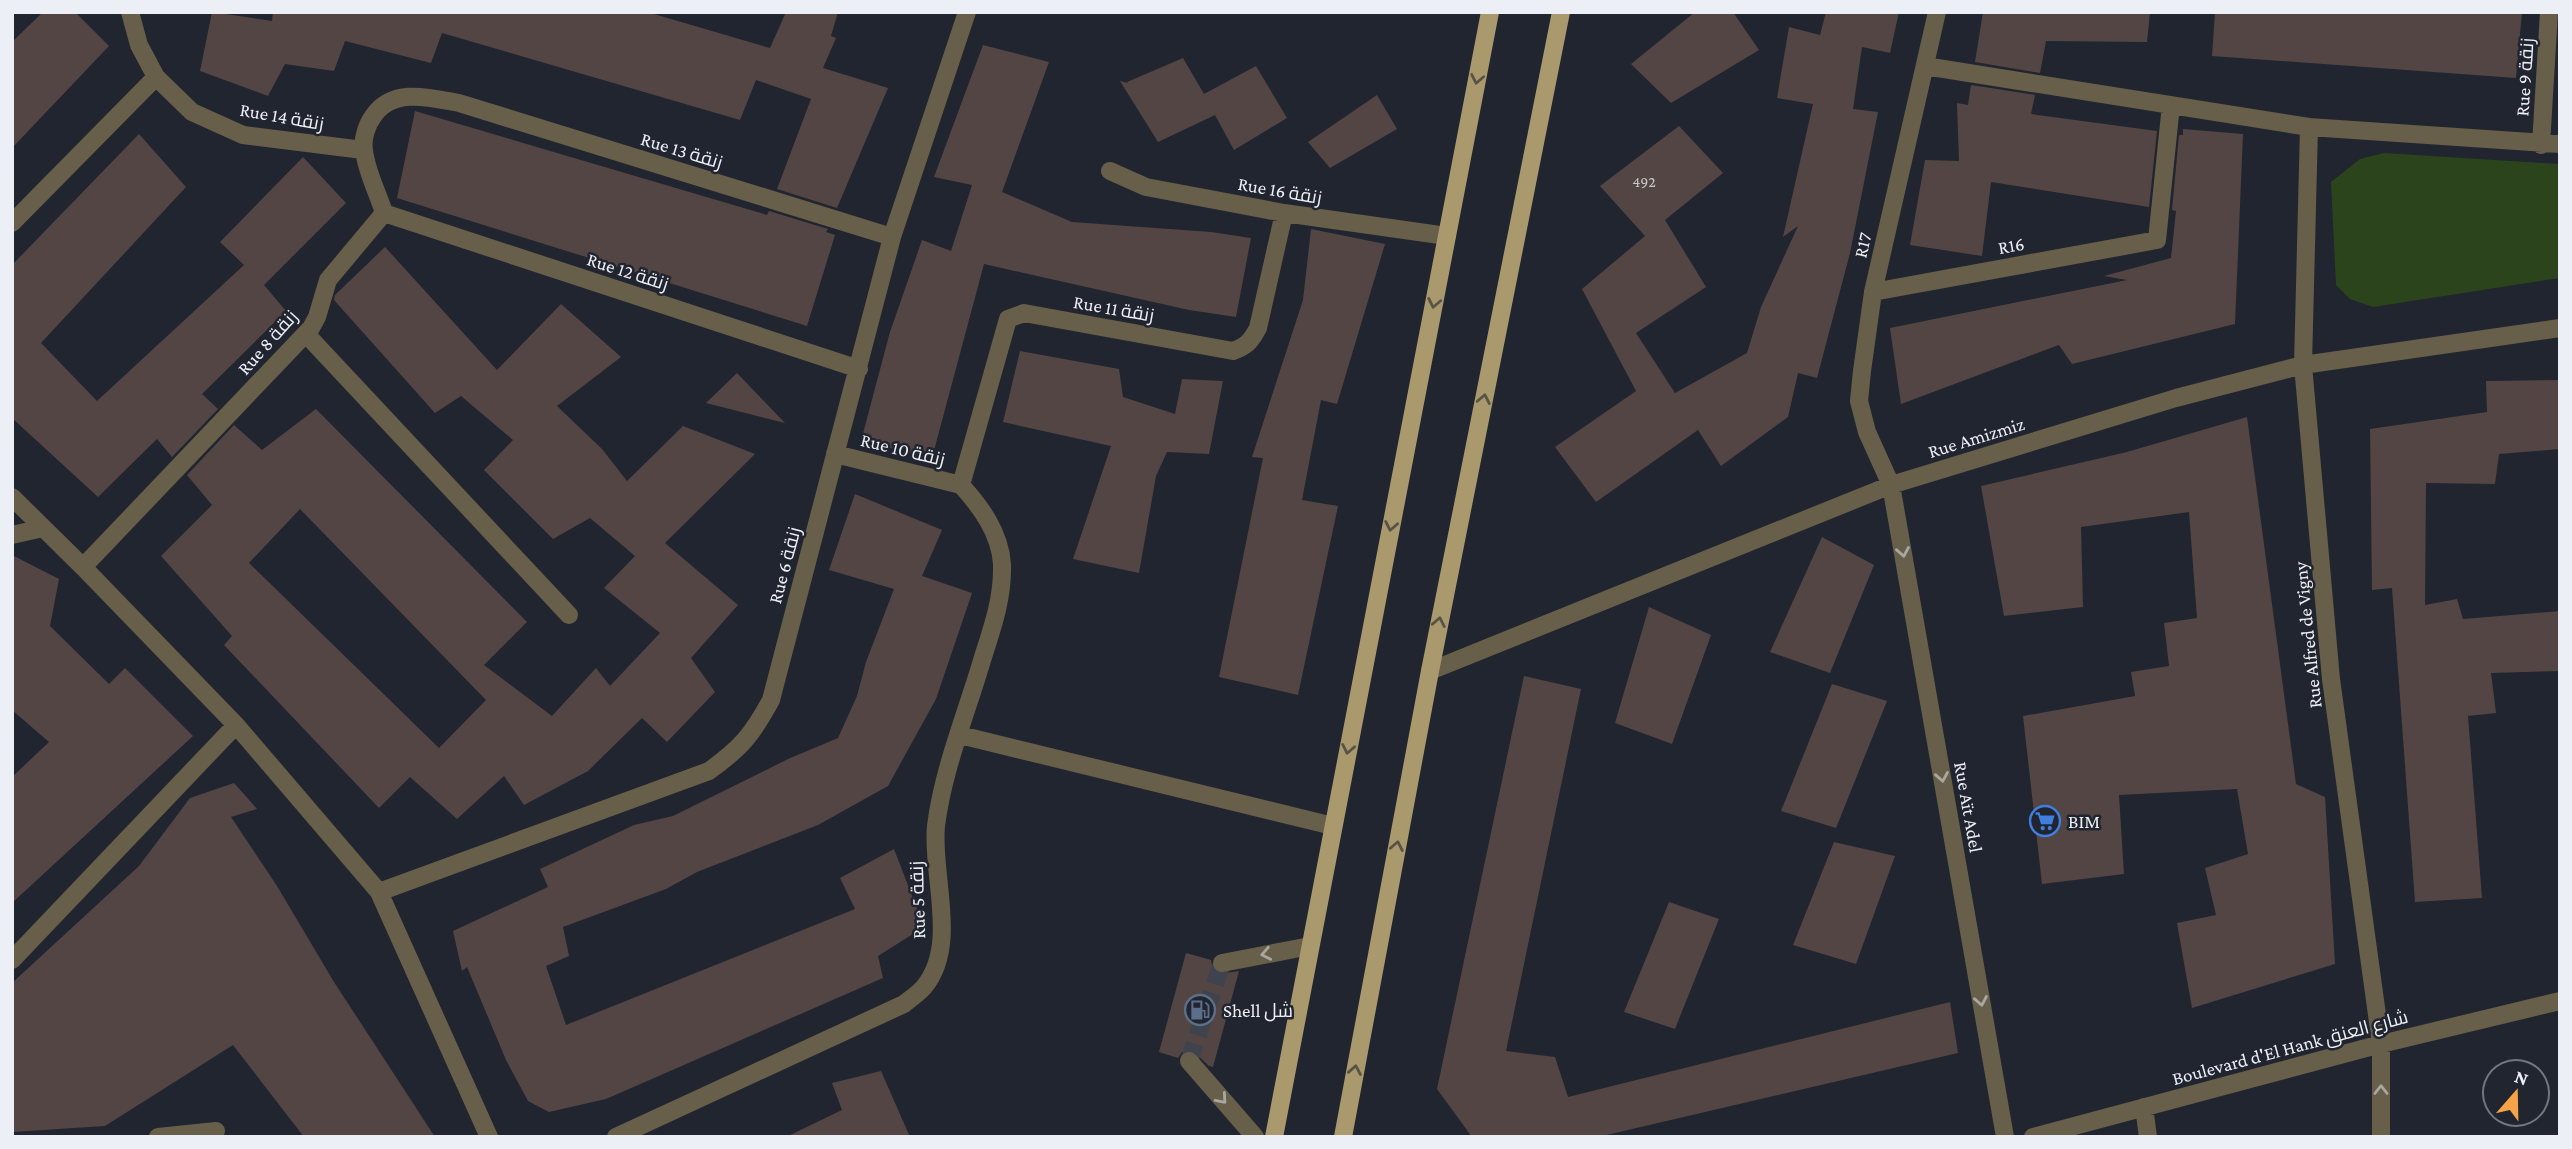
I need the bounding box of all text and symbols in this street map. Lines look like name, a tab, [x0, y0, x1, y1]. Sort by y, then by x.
street label: Rue 9 زنقة	[2511, 37, 2539, 117]
one-way arrow	[1470, 73, 1485, 85]
street label: Rue 14 زنقة	[238, 99, 326, 135]
street label: Rue 13 زنقة	[638, 128, 725, 174]
street label: Rue 16 زنقة	[1236, 173, 1324, 209]
house number: 492	[1632, 173, 1656, 190]
street label: R17	[1849, 230, 1876, 260]
street label: R16	[1996, 233, 2026, 258]
street label: Rue 12 زنقة	[584, 248, 671, 295]
street label: Rue 11 زنقة	[1072, 291, 1156, 327]
one-way arrow	[1427, 297, 1442, 309]
street label: Rue 8 زنقة	[233, 306, 302, 379]
one-way arrow	[1475, 393, 1490, 405]
street label: Rue Amizmiz	[1925, 413, 2027, 462]
street label: Rue 10 زنقة	[858, 429, 947, 471]
one-way arrow	[1384, 520, 1399, 532]
street label: Rue 6 زنقة	[764, 524, 806, 606]
one-way arrow	[1895, 546, 1910, 558]
street label: Rue Alfred de Vigny	[2289, 560, 2326, 709]
one-way arrow	[1431, 616, 1446, 628]
one-way arrow	[1341, 743, 1356, 755]
street label: Rue Aït Adel	[1950, 760, 1987, 854]
one-way arrow	[1934, 771, 1949, 782]
supermarket icon: BIM	[2028, 804, 2062, 838]
place label: BIM	[2068, 811, 2100, 832]
one-way arrow	[1389, 840, 1404, 852]
street label: Rue 5 زنقة	[906, 861, 930, 939]
one-way arrow	[1260, 946, 1272, 961]
fuel station icon: Shell شل	[1183, 993, 1217, 1027]
one-way arrow	[1973, 995, 1988, 1007]
place label: Shell شل	[1223, 1000, 1293, 1022]
street label: Boulevard d'El Hank شارع العنق	[2170, 1006, 2411, 1092]
north arrow	[2481, 1058, 2551, 1128]
one-way arrow	[1347, 1064, 1362, 1076]
text: N	[2512, 1065, 2531, 1090]
one-way arrow	[2373, 1085, 2389, 1095]
one-way arrow	[1214, 1090, 1226, 1103]

